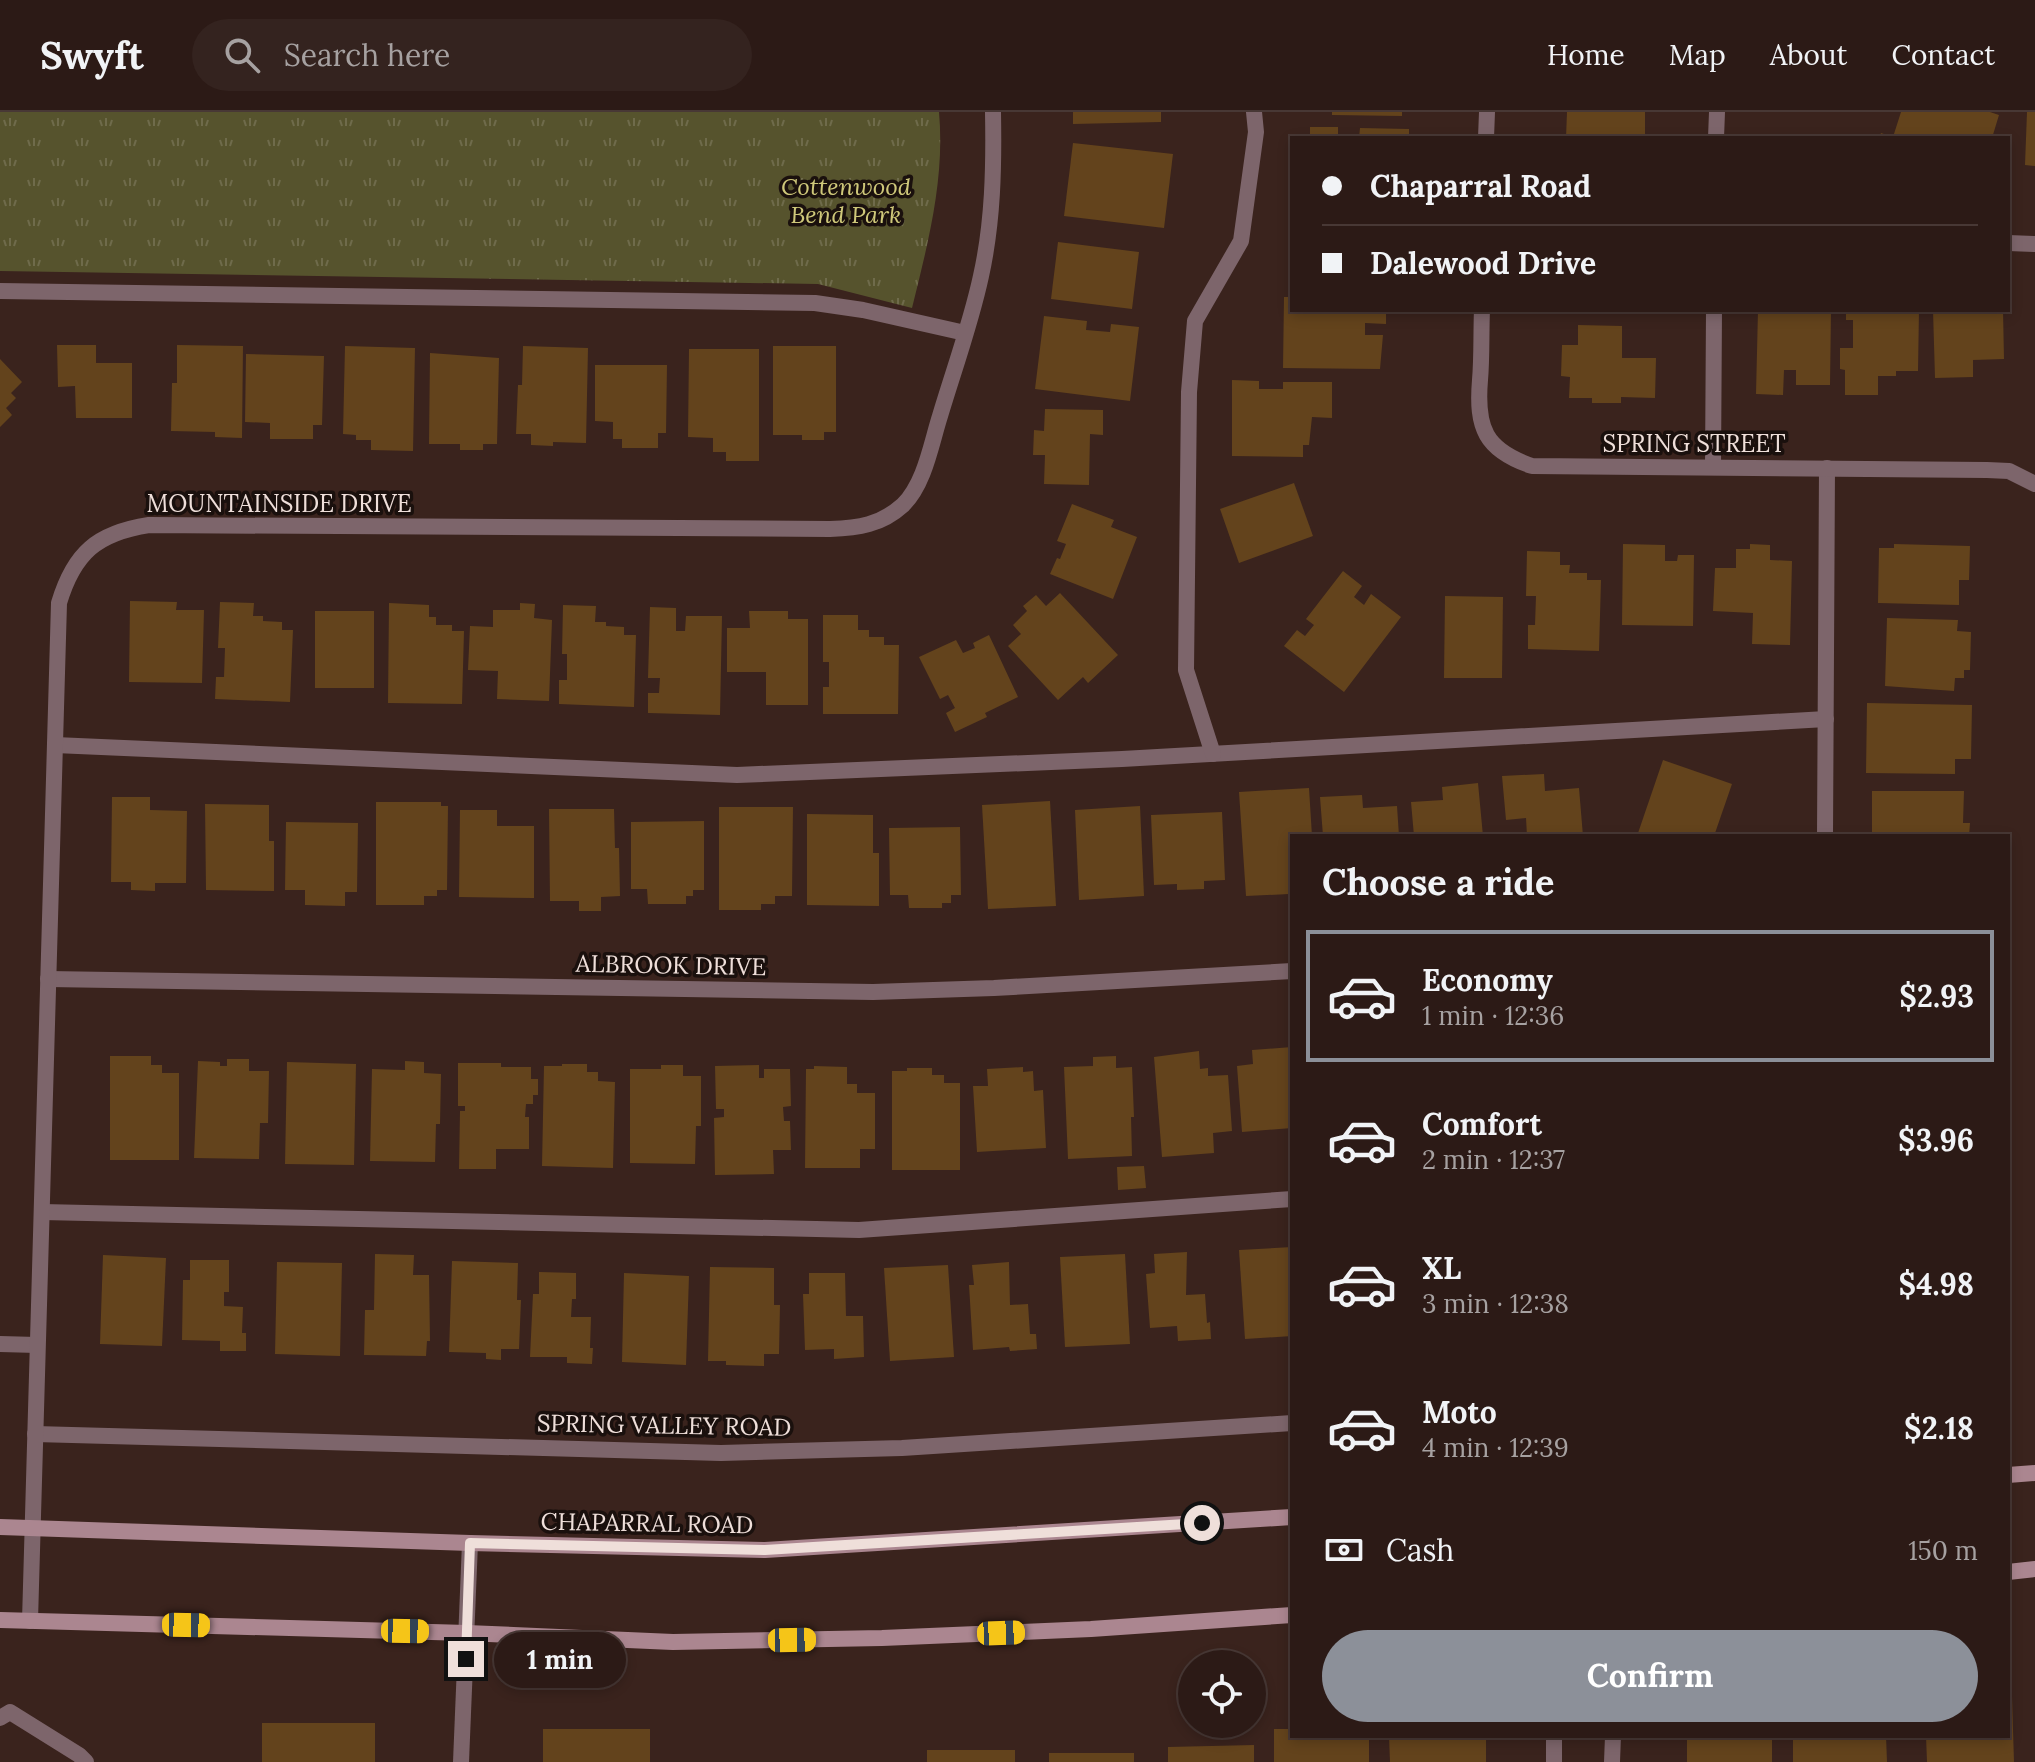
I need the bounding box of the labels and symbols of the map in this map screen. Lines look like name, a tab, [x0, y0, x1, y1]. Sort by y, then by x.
park label: Cottenwood Bend Park	[781, 171, 912, 230]
street label: SPRING STREET	[1602, 428, 1786, 459]
street label: MOUNTAINSIDE DRIVE	[146, 488, 412, 519]
street label: ALBROOK DRIVE	[574, 948, 767, 982]
street label: SPRING VALLEY ROAD	[537, 1407, 791, 1443]
route start	[1184, 1505, 1220, 1541]
street label: CHAPARRAL ROAD	[540, 1506, 754, 1540]
car	[162, 1613, 210, 1637]
car	[381, 1619, 429, 1643]
car	[977, 1620, 1025, 1646]
car	[768, 1628, 816, 1652]
callout: 1 min	[494, 1631, 626, 1687]
route end	[448, 1641, 484, 1677]

